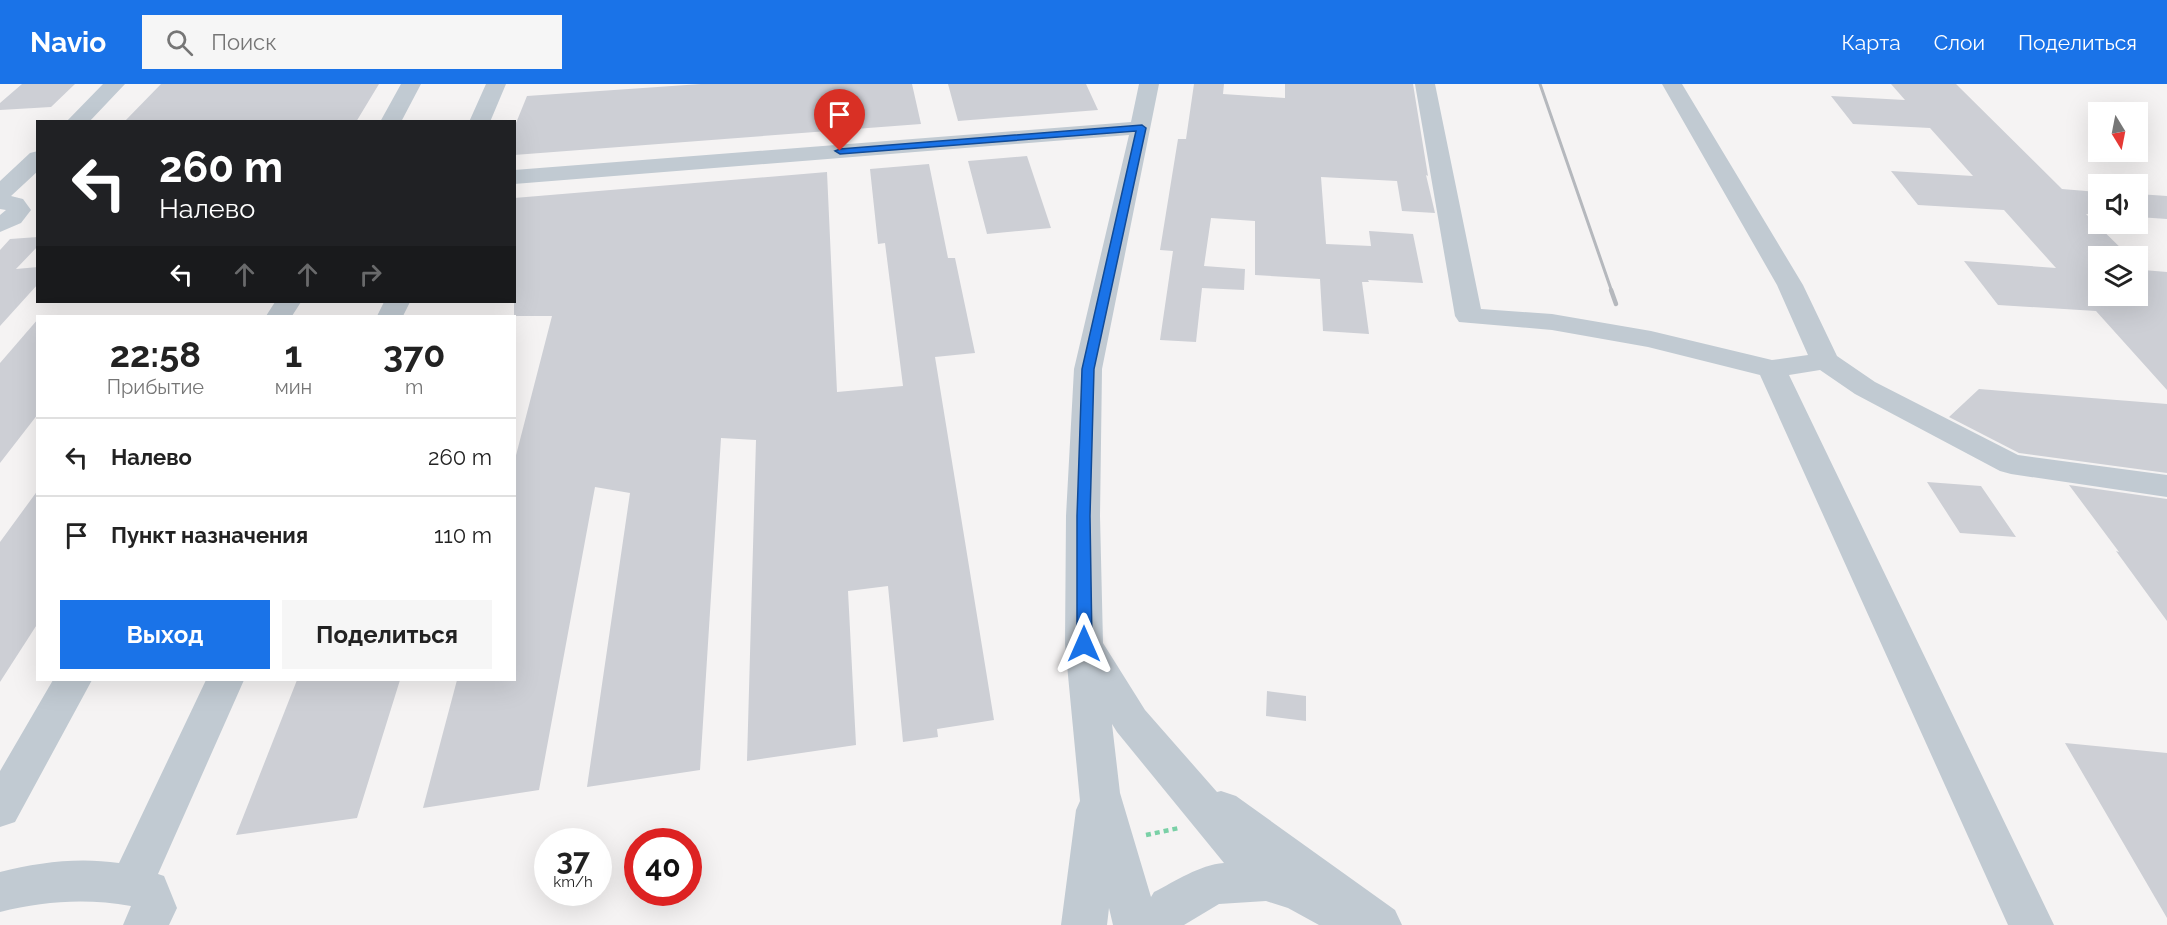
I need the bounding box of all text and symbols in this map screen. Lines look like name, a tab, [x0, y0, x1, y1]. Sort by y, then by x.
search box	[142, 15, 562, 69]
text: Navio	[30, 26, 106, 59]
icon: search	[163, 26, 196, 59]
text: Поиск	[211, 29, 277, 55]
text: Карта	[1842, 30, 1901, 55]
text: Слои	[1934, 30, 1985, 55]
text: Поделиться	[2018, 30, 2137, 55]
pin	[814, 89, 865, 151]
icon: arrive	[823, 98, 856, 131]
north arrow	[2088, 102, 2148, 162]
map controls	[2088, 102, 2148, 306]
text: 260 m	[159, 143, 283, 192]
icon: left	[60, 144, 138, 222]
button: sound	[2088, 174, 2148, 234]
text: Налево	[159, 193, 255, 224]
button: layers	[2088, 246, 2148, 306]
icon: left	[165, 258, 198, 291]
icon: ahead	[228, 258, 261, 291]
icon: ahead	[291, 258, 324, 291]
icon: right	[354, 258, 387, 291]
text: 22:58	[110, 333, 201, 375]
text: 1	[285, 333, 302, 375]
text: 370	[383, 333, 445, 375]
text: Прибытие	[107, 375, 204, 399]
text: мин	[275, 375, 312, 399]
text: m	[405, 375, 423, 399]
icon: left	[60, 441, 93, 474]
text: Налево	[111, 444, 192, 470]
text: 260 m	[428, 444, 492, 470]
icon: arrive	[60, 519, 93, 552]
text: Пункт назначения	[111, 522, 308, 548]
text: 110 m	[434, 522, 492, 548]
button: Выход	[60, 600, 270, 669]
button: Поделиться	[282, 600, 492, 669]
position arrow	[1052, 612, 1116, 676]
speed limit sign: 40	[624, 828, 702, 906]
text: 37	[556, 842, 590, 877]
text: km/h	[553, 873, 593, 891]

